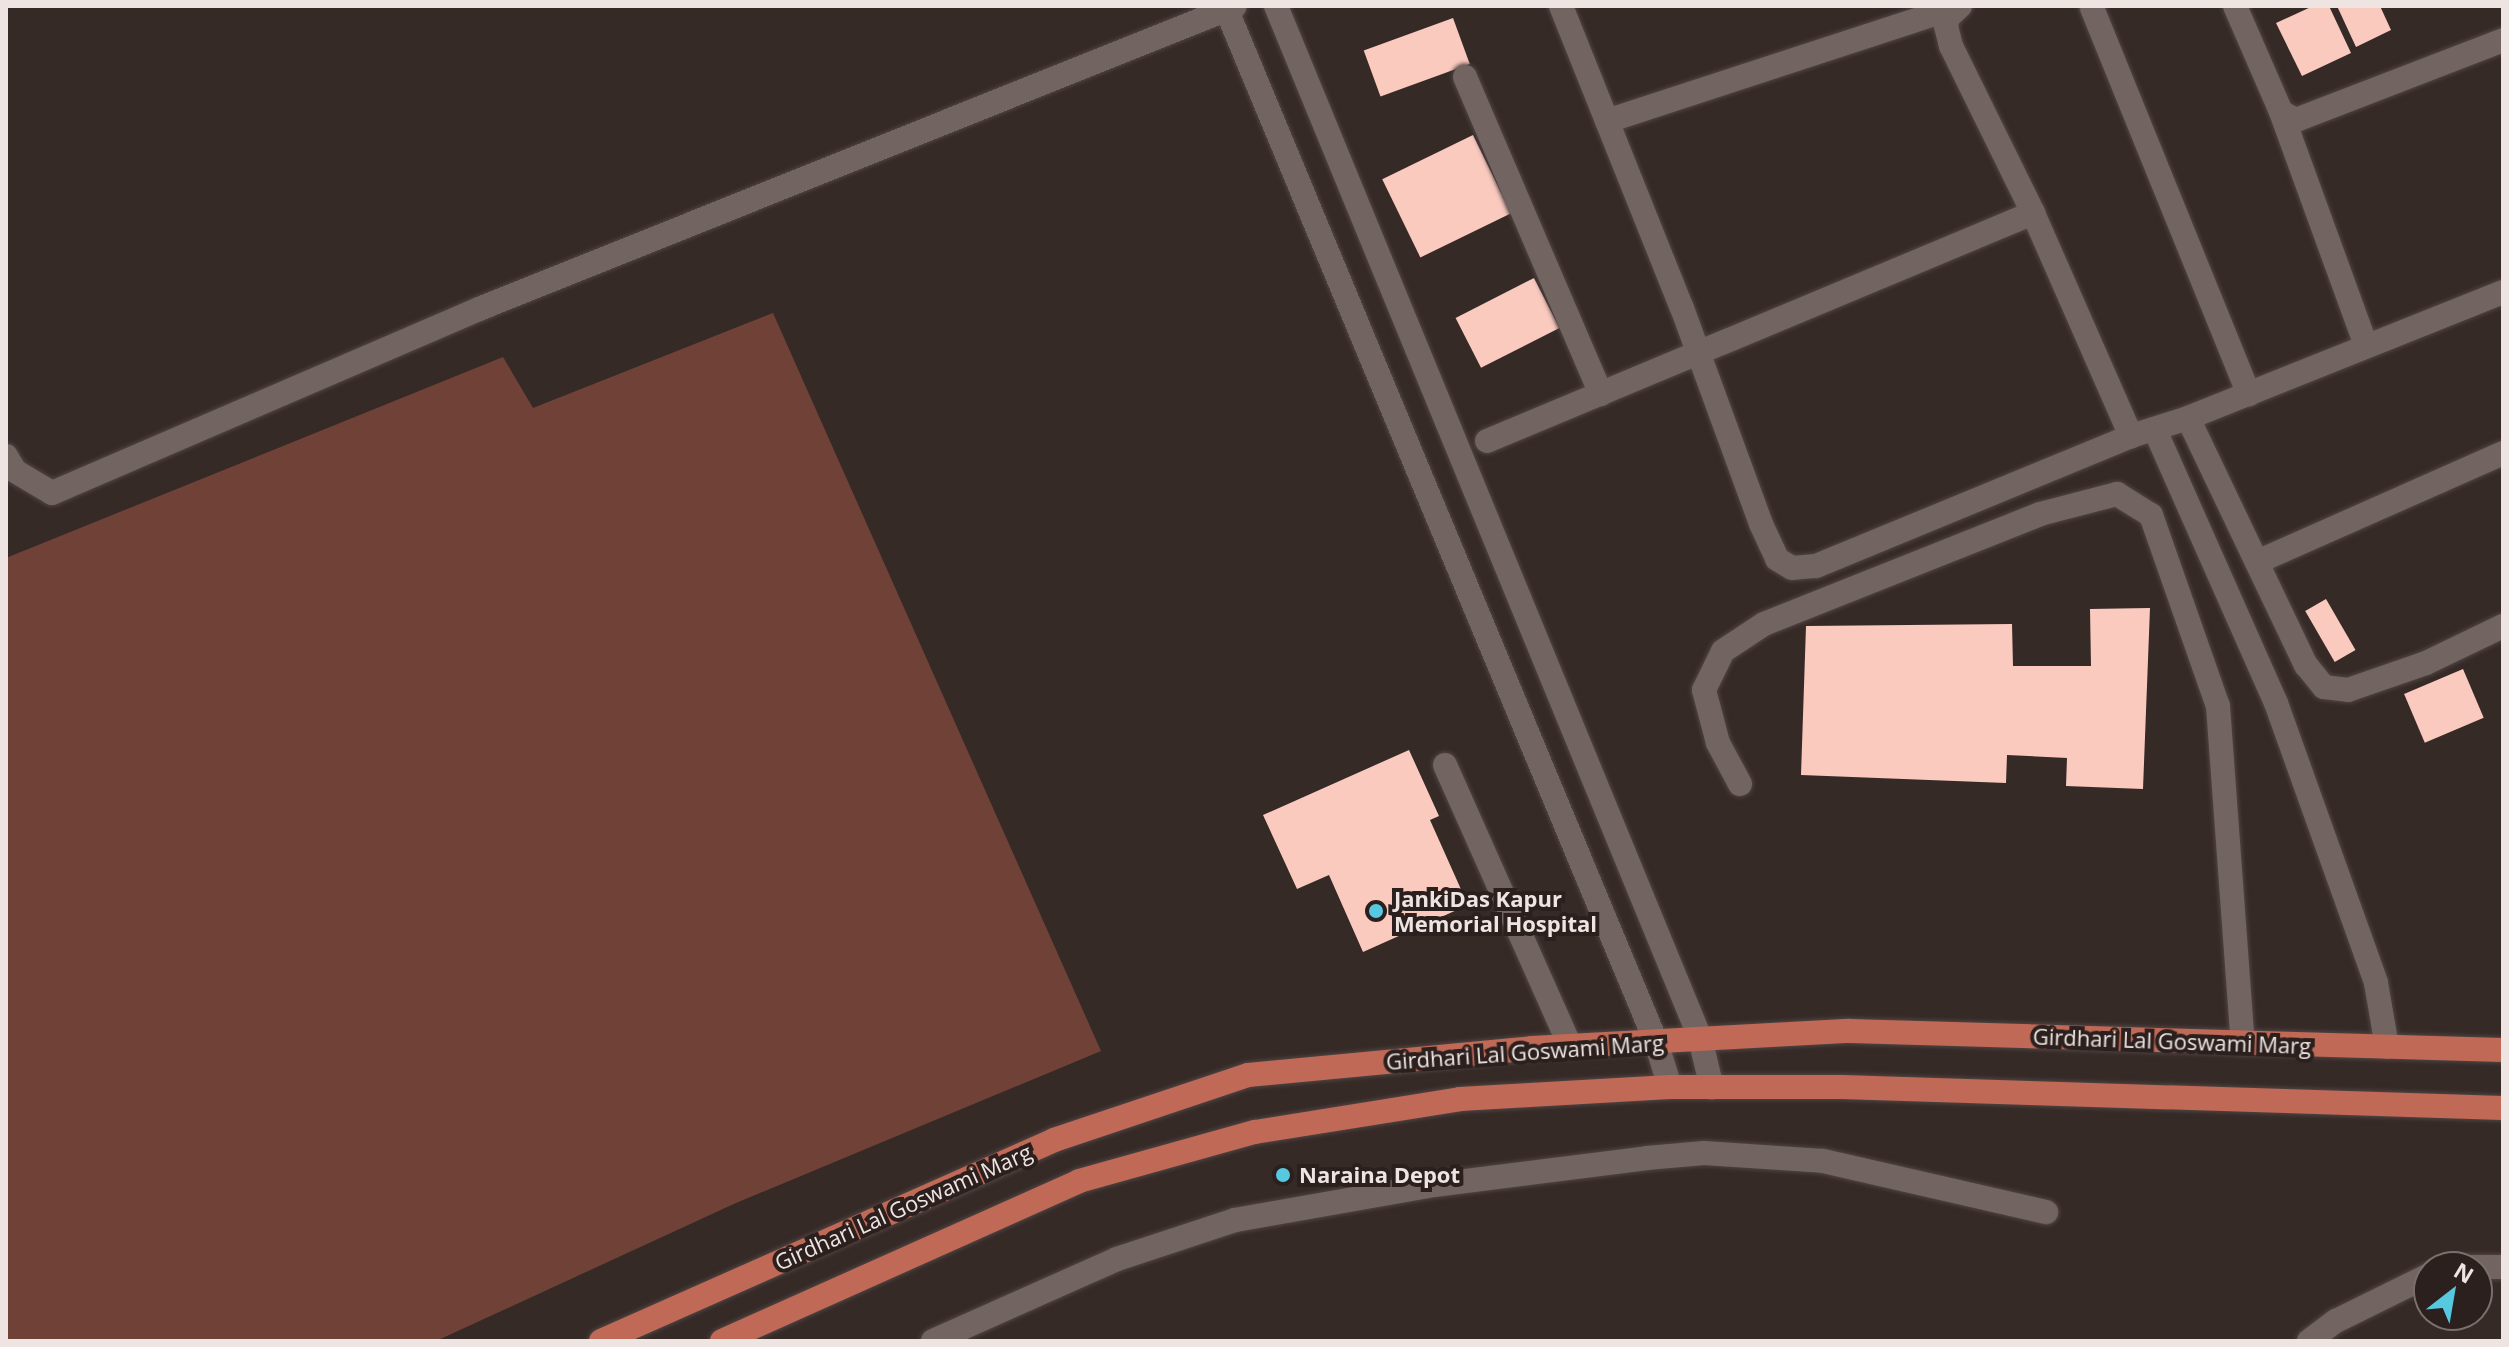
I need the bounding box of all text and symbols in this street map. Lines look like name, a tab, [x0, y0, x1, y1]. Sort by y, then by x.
place label: JankiDas Kapur Memorial Hospital	[1394, 885, 1597, 936]
marker: JankiDas Kapur Memorial Hospital	[1365, 900, 1387, 922]
street label: Girdhari Lal Goswami Marg	[2032, 1023, 2312, 1059]
street label: Girdhari Lal Goswami Marg	[1385, 1029, 1665, 1075]
street label: Girdhari Lal Goswami Marg	[770, 1138, 1036, 1276]
place label: Naraina Depot	[1299, 1162, 1460, 1188]
marker: Naraina Depot	[1274, 1166, 1292, 1184]
north arrow	[2413, 1251, 2493, 1331]
text: N	[2449, 1255, 2480, 1290]

